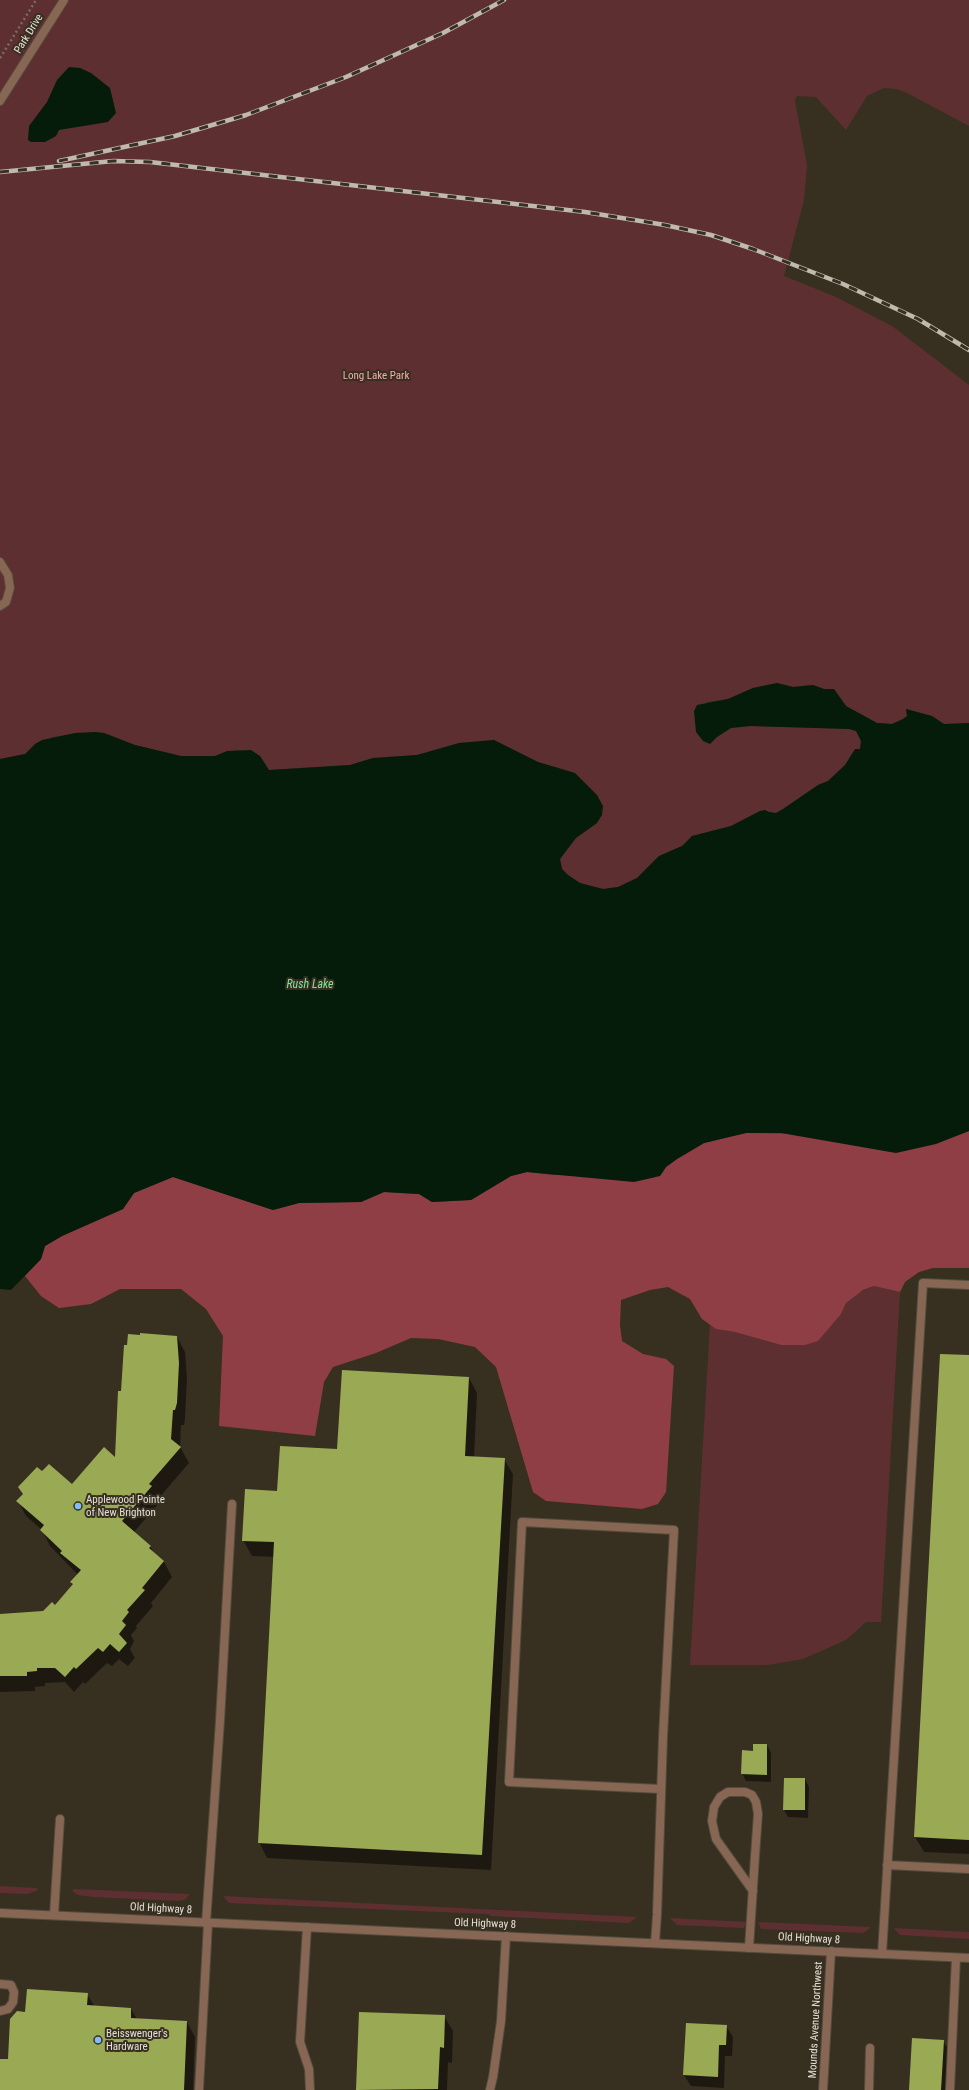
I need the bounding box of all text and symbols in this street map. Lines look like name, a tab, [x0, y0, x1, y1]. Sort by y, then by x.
street label: Park Drive	[12, 12, 46, 56]
park label: Long Lake Park	[343, 369, 409, 383]
water label: Rush Lake	[286, 978, 334, 992]
place label: Applewood Pointe of New Brighton	[86, 1493, 165, 1519]
marker: Applewood Pointe of New Brighton	[73, 1501, 83, 1511]
street label: Old Highway 8	[130, 1901, 192, 1917]
street label: Old Highway 8	[454, 1916, 516, 1932]
street label: Old Highway 8	[778, 1931, 840, 1947]
street label: Mounds Avenue Northwest	[806, 1961, 826, 2079]
place label: Beisswenger's Hardware	[106, 2027, 168, 2053]
marker: Beisswenger's Hardware	[93, 2035, 103, 2045]

